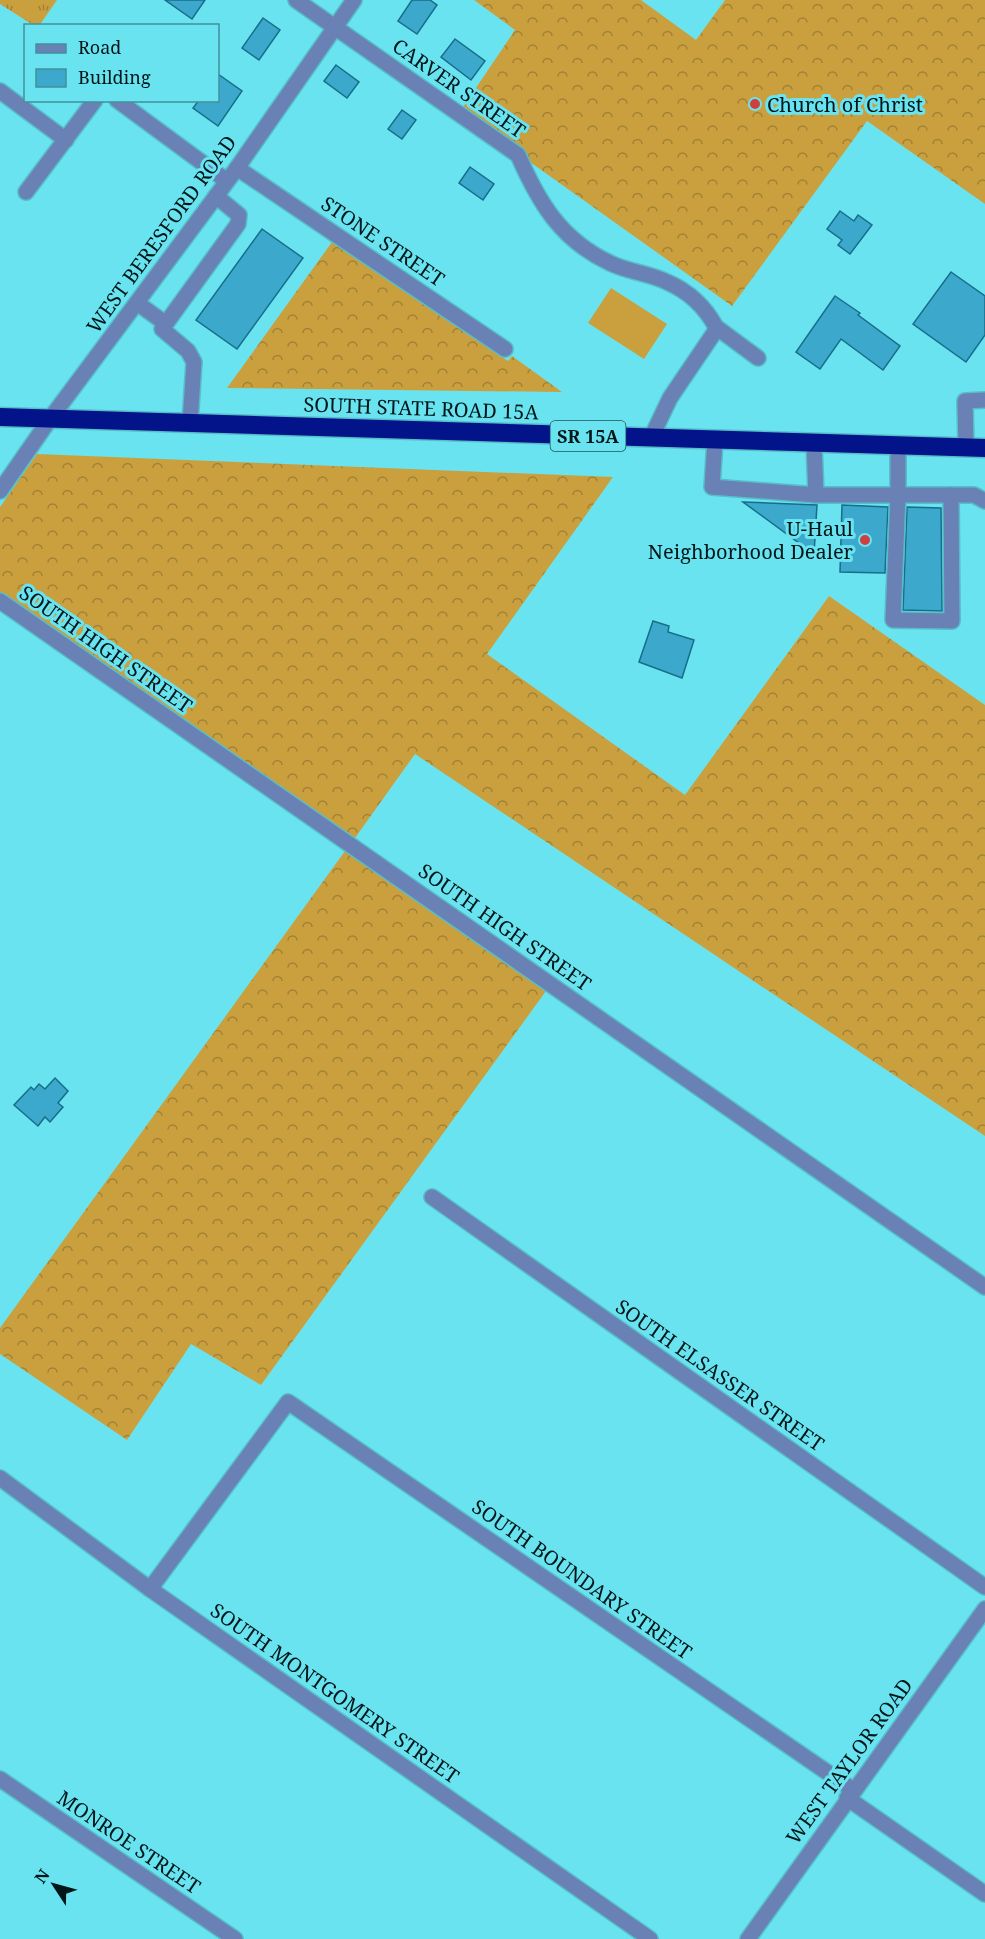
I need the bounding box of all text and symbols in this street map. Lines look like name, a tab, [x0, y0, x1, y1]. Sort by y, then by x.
legend	[24, 24, 219, 102]
street label: CARVER STREET	[387, 32, 531, 144]
text: Road	[78, 35, 121, 59]
text: Building	[78, 65, 151, 89]
place label: Church of Christ	[767, 91, 923, 118]
marker: Church of Christ	[748, 97, 762, 111]
street label: WEST BERESFORD ROAD	[80, 130, 242, 338]
street label: STONE STREET	[316, 190, 450, 292]
street label: SOUTH STATE ROAD 15A	[303, 390, 540, 426]
road number: SR 15A	[550, 421, 626, 451]
place label: U-Haul Neighborhood Dealer	[648, 515, 854, 565]
marker: U-Haul Neighborhood Dealer	[858, 533, 872, 547]
street label: SOUTH HIGH STREET	[14, 579, 198, 719]
street label: SOUTH HIGH STREET	[413, 857, 597, 997]
street label: SOUTH ELSASSER STREET	[610, 1293, 830, 1457]
street label: SOUTH BOUNDARY STREET	[467, 1493, 697, 1665]
street label: SOUTH MONTGOMERY STREET	[205, 1597, 465, 1789]
street label: WEST TAYLOR ROAD	[780, 1673, 918, 1849]
street label: MONROE STREET	[52, 1784, 206, 1900]
north arrow	[24, 1855, 84, 1915]
text: N	[29, 1864, 55, 1888]

